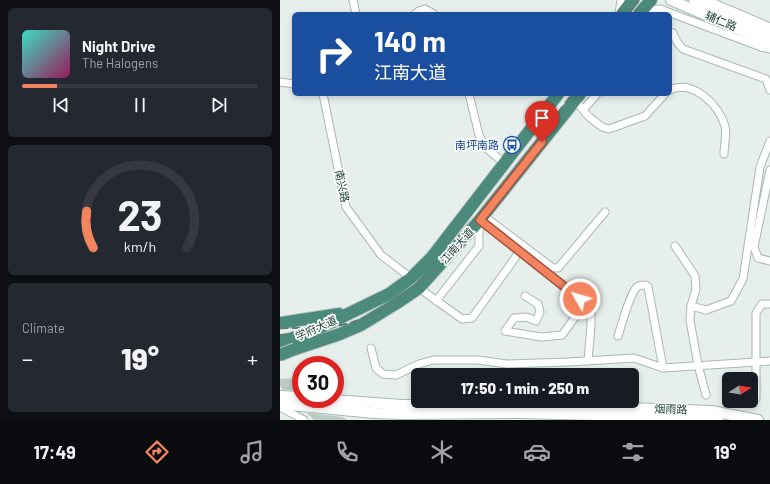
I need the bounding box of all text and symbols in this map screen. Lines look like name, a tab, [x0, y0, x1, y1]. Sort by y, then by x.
street label: 辅仁路	[703, 8, 739, 33]
text: 140 m	[374, 24, 446, 58]
icon: right	[308, 28, 360, 80]
text: Night Drive	[82, 37, 155, 55]
text: The Halogens	[82, 55, 158, 71]
text: 江南大道	[374, 61, 446, 83]
icon: previous	[50, 94, 72, 116]
icon: pause	[129, 94, 151, 116]
icon: next	[208, 94, 230, 116]
pin	[525, 101, 559, 142]
icon: arrive	[531, 107, 553, 129]
bus stop icon: 南坪南路	[502, 135, 522, 155]
place label: 南坪南路	[455, 138, 499, 151]
street label: 南兴路	[333, 168, 352, 203]
text: 23	[117, 189, 163, 239]
street label: 江南大道	[437, 225, 476, 266]
text: km/h	[124, 238, 156, 255]
position arrow	[559, 278, 601, 320]
street label: 学府大道	[293, 313, 339, 342]
text: Climate	[22, 320, 65, 336]
text: 19°	[121, 340, 159, 376]
text: −	[22, 345, 33, 371]
text: +	[247, 345, 258, 371]
speed limit sign: 30	[292, 356, 344, 408]
north arrow	[722, 372, 758, 408]
map controls	[722, 372, 758, 408]
text: 17:50 · 1 min · 250 m	[461, 379, 589, 397]
street label: 烟雨路	[654, 401, 688, 416]
icon: directions	[143, 438, 171, 466]
icon: music	[238, 438, 266, 466]
icon: phone	[333, 438, 361, 466]
icon: climate	[428, 438, 456, 466]
icon: car	[523, 438, 551, 466]
icon: filters	[619, 438, 647, 466]
text: 17:49	[34, 441, 76, 463]
text: 19°	[714, 441, 736, 463]

